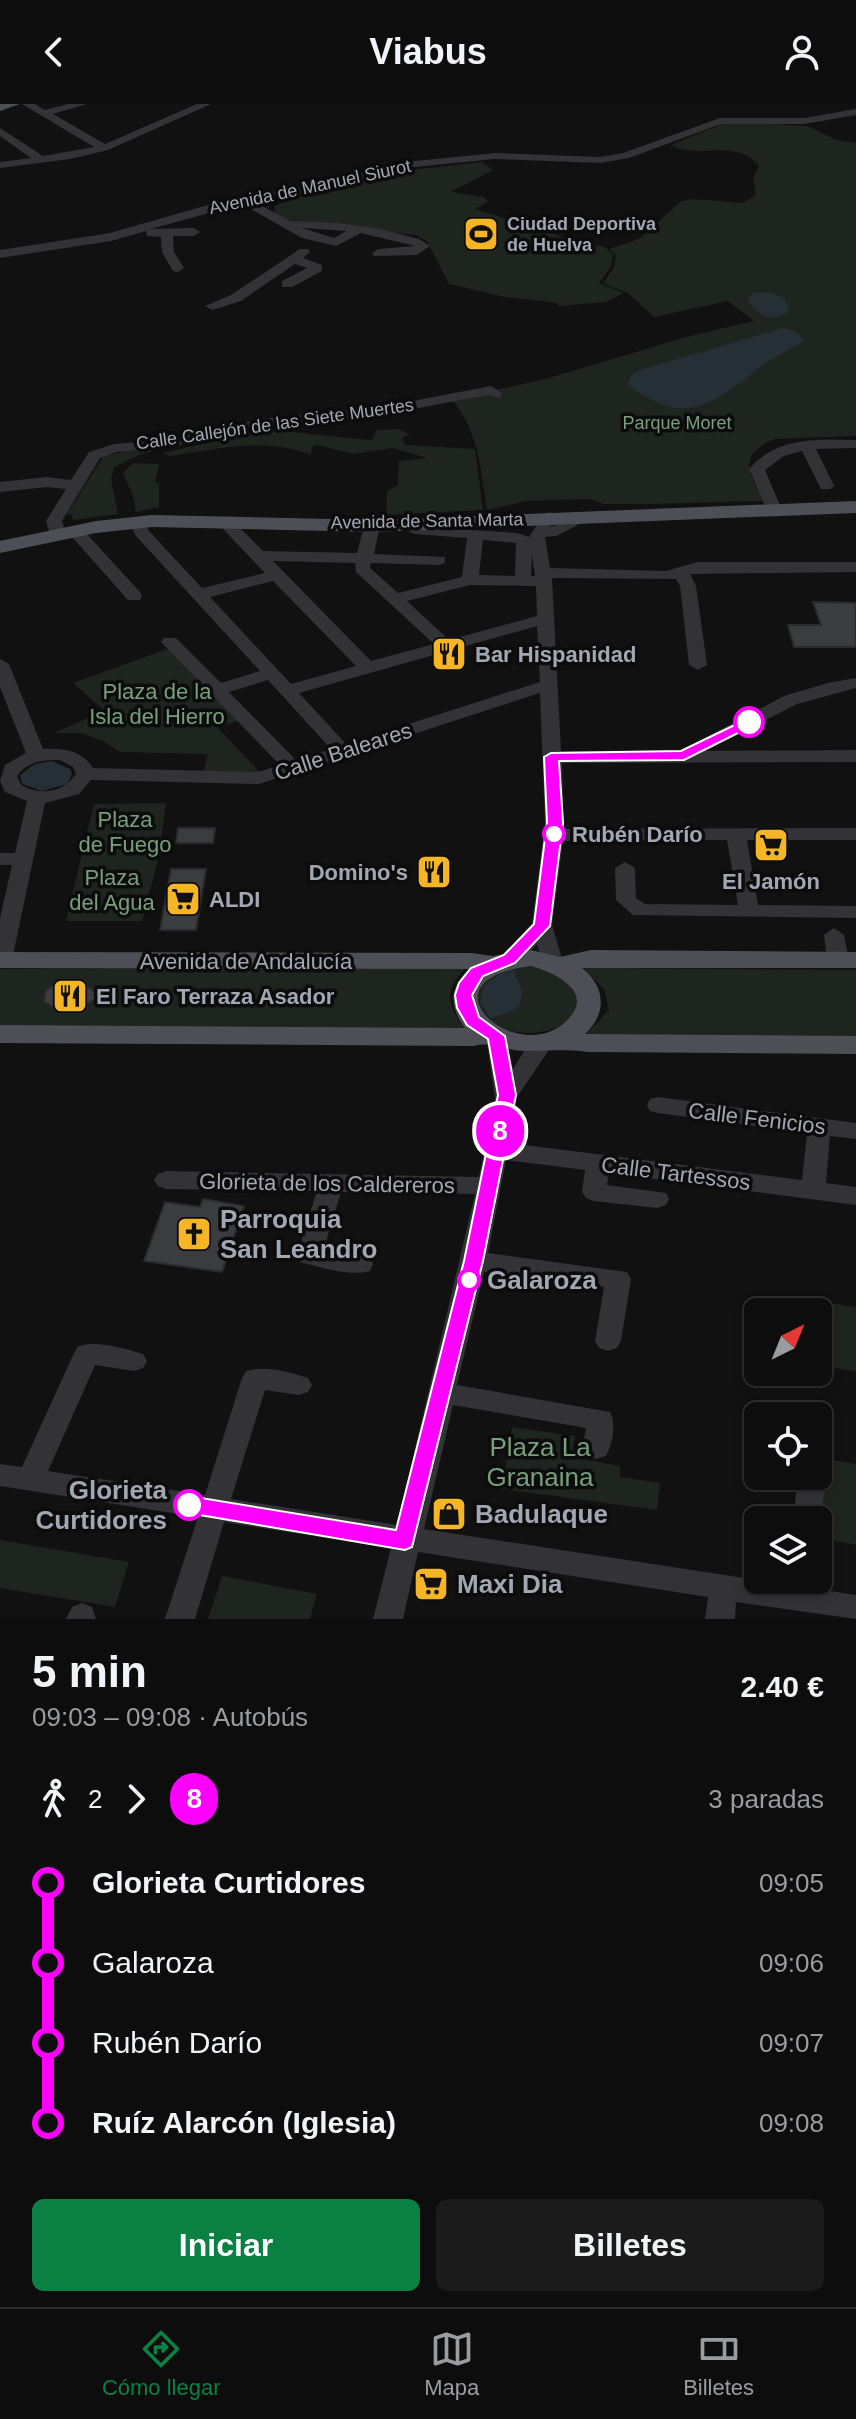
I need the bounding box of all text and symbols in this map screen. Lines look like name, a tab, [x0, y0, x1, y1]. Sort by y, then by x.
icon: back	[32, 30, 76, 74]
icon: person	[780, 30, 824, 74]
text: Viabus	[369, 31, 487, 72]
street label: Avenida de Manuel Siurot	[207, 156, 413, 218]
place label: Ciudad Deportiva de Huelva	[507, 214, 657, 255]
sports icon: Ciudad Deportiva de Huelva	[462, 215, 500, 253]
street label: Calle Callejón de las Siete Muertes	[135, 395, 415, 453]
park label: Parque Moret	[622, 413, 732, 433]
street label: Avenida de Santa Marta	[330, 509, 525, 533]
restaurant icon: Bar Hispanidad	[430, 635, 468, 673]
place label: Bar Hispanidad	[475, 642, 636, 667]
park label: Plaza de la Isla del Hierro	[89, 679, 225, 729]
unlabelled marker	[734, 707, 764, 737]
street label: Calle Baleares	[271, 717, 415, 785]
park label: Plaza de Fuego	[79, 807, 171, 857]
place label: Rubén Darío	[572, 822, 703, 847]
marker: Rubén Darío	[543, 823, 565, 845]
supermarket icon: El Jamón	[752, 826, 790, 864]
restaurant icon: Domino's	[415, 853, 453, 891]
place label: Domino's	[309, 860, 408, 885]
park label: Plaza del Agua	[69, 865, 156, 915]
place label: El Jamón	[722, 869, 820, 894]
supermarket icon: ALDI	[164, 880, 202, 918]
place label: ALDI	[209, 887, 260, 912]
street label: Avenida de Andalucía	[140, 949, 353, 974]
restaurant icon: El Faro Terraza Asador	[51, 977, 89, 1015]
place label: El Faro Terraza Asador	[96, 984, 335, 1009]
street label: Calle Fenicios	[687, 1098, 827, 1139]
line badge: 8	[474, 1105, 526, 1157]
text: 8	[492, 1115, 508, 1146]
street label: Calle Tartessos	[600, 1152, 752, 1195]
street label: Glorieta de los Caldereros	[199, 1169, 455, 1198]
place label: Parroquia San Leandro	[220, 1204, 377, 1264]
church icon: Parroquia San Leandro	[175, 1215, 213, 1253]
place label: Galaroza	[487, 1265, 597, 1295]
marker: Galaroza	[458, 1269, 480, 1291]
north arrow	[744, 1298, 832, 1386]
map controls	[744, 1298, 832, 1594]
button: locate	[744, 1402, 832, 1490]
park label: Plaza La Granaina	[487, 1432, 594, 1492]
place label: Glorieta Curtidores	[36, 1475, 168, 1535]
marker: Glorieta Curtidores	[174, 1490, 204, 1520]
shop icon: Badulaque	[430, 1495, 468, 1533]
place label: Badulaque	[475, 1499, 608, 1529]
button: layers	[744, 1506, 832, 1594]
supermarket icon: Maxi Dia	[412, 1565, 450, 1603]
place label: Maxi Dia	[457, 1569, 563, 1599]
text: 5 min	[32, 1647, 147, 1696]
text: 2.40 €	[741, 1670, 824, 1703]
text: 09:03 – 09:08 · Autobús	[32, 1702, 308, 1732]
icon: walk	[32, 1777, 76, 1821]
icon: forward	[114, 1777, 158, 1821]
text: 8	[186, 1783, 202, 1814]
text: 2	[88, 1784, 102, 1814]
text: 3 paradas	[708, 1784, 824, 1814]
text: Glorieta Curtidores	[92, 1866, 365, 1899]
text: 09:05	[759, 1868, 824, 1898]
text: Galaroza	[92, 1946, 214, 1979]
text: 09:06	[759, 1948, 824, 1978]
text: Rubén Darío	[92, 2026, 262, 2059]
text: 09:07	[759, 2028, 824, 2058]
text: Ruíz Alarcón (Iglesia)	[92, 2106, 396, 2139]
text: 09:08	[759, 2108, 824, 2138]
button: Iniciar	[32, 2199, 420, 2291]
button: Billetes	[436, 2199, 824, 2291]
tab: Cómo llegar	[102, 2327, 221, 2401]
tab: Mapa	[424, 2327, 479, 2401]
tab: Billetes	[683, 2327, 754, 2401]

